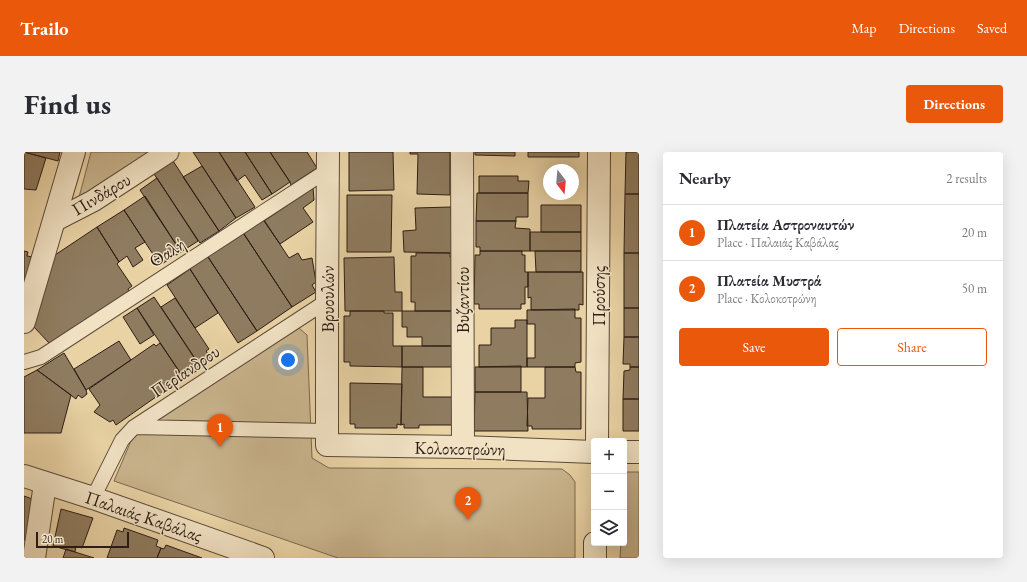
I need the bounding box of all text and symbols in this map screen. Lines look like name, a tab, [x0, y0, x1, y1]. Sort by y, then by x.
text: Trailo	[20, 16, 69, 41]
text: Map	[851, 19, 877, 37]
text: Directions	[899, 19, 955, 37]
text: Saved	[977, 19, 1007, 37]
button: Directions	[906, 85, 1003, 123]
text: Find us	[24, 86, 111, 122]
north arrow	[543, 164, 579, 200]
street label: Πινδάρου	[67, 167, 135, 221]
text: Nearby	[679, 167, 731, 189]
text: 2 results	[946, 170, 987, 187]
text: Πλατεία Αστροναυτών	[717, 215, 854, 234]
text: 1	[689, 224, 695, 241]
text: 20 m	[962, 224, 987, 241]
street label: Θαλή	[144, 232, 190, 272]
text: Place · Παλαιάς Καβάλας	[717, 234, 839, 251]
street label: Βρυουλών	[316, 266, 339, 332]
street label: Προύσης	[587, 266, 610, 326]
street label: Βυζαντίου	[451, 267, 474, 333]
text: Πλατεία Μυστρά	[717, 271, 821, 290]
text: 2	[689, 280, 695, 297]
text: 50 m	[962, 280, 987, 297]
text: Place · Κολοκοτρώνη	[717, 290, 816, 307]
button: Save	[679, 328, 829, 366]
button: Share	[837, 328, 987, 366]
street label: Περίανδρου	[146, 340, 224, 402]
your location	[278, 350, 298, 370]
pin: 1	[207, 414, 233, 447]
street label: Κολοκοτρώνη	[414, 436, 506, 460]
map controls	[591, 438, 627, 546]
button: +	[591, 438, 627, 474]
button: −	[591, 474, 627, 510]
street label: Παλαιάς Καβάλας	[82, 485, 206, 547]
pin: 2	[455, 487, 481, 520]
button: layers	[591, 510, 627, 546]
scale bar	[36, 530, 129, 549]
text: 20 m	[42, 532, 63, 546]

